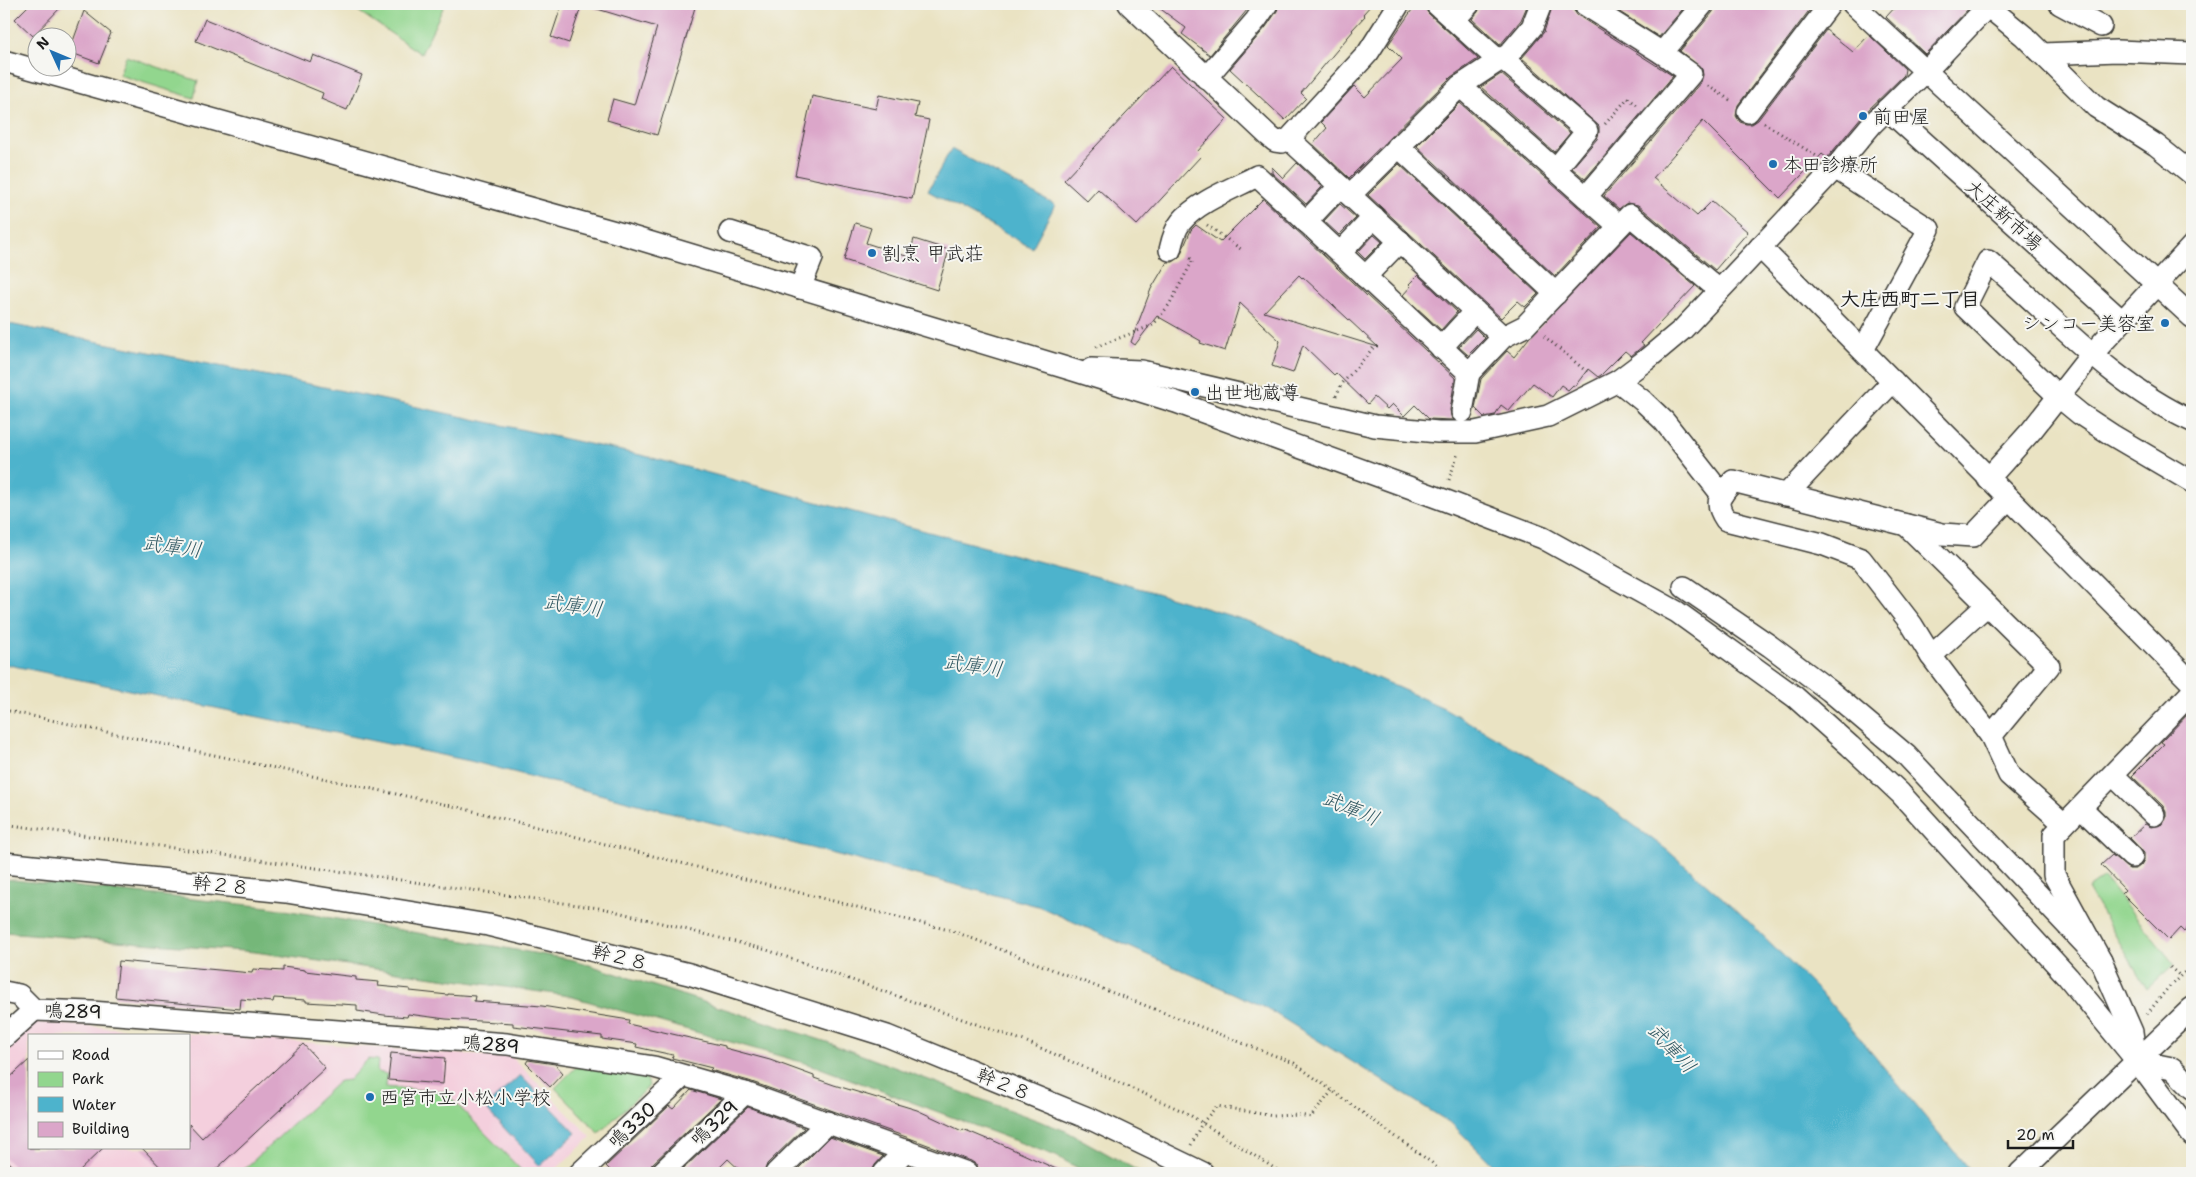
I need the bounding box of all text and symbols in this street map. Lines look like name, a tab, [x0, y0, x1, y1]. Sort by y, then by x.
north arrow	[28, 28, 78, 78]
text: N	[32, 33, 53, 53]
place label: 前田屋	[1873, 104, 1930, 129]
marker: 前田屋	[1857, 110, 1869, 122]
place label: 本田診療所	[1783, 152, 1878, 177]
marker: 本田診療所	[1767, 158, 1779, 170]
street label: 大庄新市場	[1960, 174, 2048, 256]
place label: 割烹 甲武荘	[882, 241, 983, 266]
marker: 割烹 甲武荘	[866, 247, 878, 259]
district label: 大庄西町二丁目	[1840, 286, 1980, 312]
place label: シンコー美容室	[2022, 311, 2155, 336]
marker: シンコー美容室	[2159, 317, 2171, 329]
place label: 出世地蔵尊	[1205, 380, 1300, 405]
marker: 出世地蔵尊	[1189, 386, 1201, 398]
water label: 武庫川	[140, 529, 204, 563]
water label: 武庫川	[541, 588, 605, 622]
water label: 武庫川	[941, 648, 1005, 682]
water label: 武庫川	[1318, 784, 1384, 832]
street label: 幹２８	[191, 870, 251, 900]
street label: 幹２８	[589, 938, 651, 976]
street label: 鳴289	[44, 998, 102, 1024]
water label: 武庫川	[1642, 1017, 1702, 1079]
street label: 鳴289	[461, 1029, 521, 1059]
legend	[28, 1034, 190, 1150]
text: Road	[72, 1045, 110, 1065]
street label: 幹２８	[973, 1062, 1035, 1106]
text: Park	[72, 1069, 104, 1089]
place label: 西宮市立小松小学校	[380, 1085, 551, 1110]
marker: 西宮市立小松小学校	[364, 1091, 376, 1103]
text: Water	[72, 1095, 116, 1115]
street label: 鳴329	[685, 1095, 743, 1151]
street label: 鳴330	[602, 1096, 662, 1154]
scale bar	[2008, 1117, 2074, 1149]
text: Building	[72, 1119, 129, 1139]
text: 20 m	[2016, 1125, 2055, 1145]

